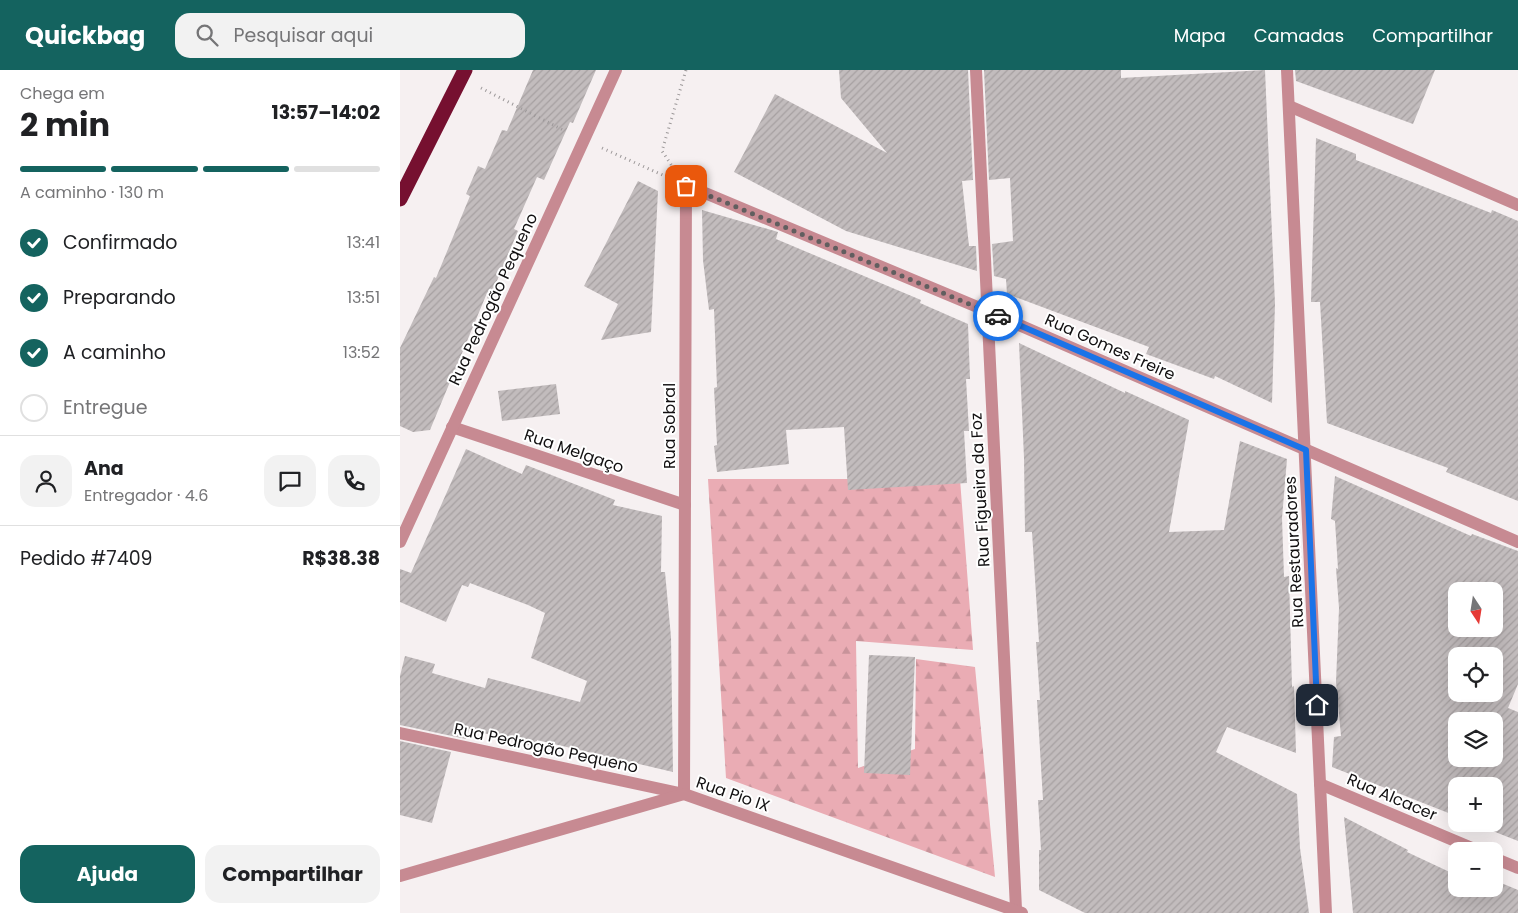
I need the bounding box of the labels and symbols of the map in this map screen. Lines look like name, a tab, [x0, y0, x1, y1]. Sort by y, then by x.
pin	[665, 165, 707, 207]
street label: Rua Pedrogão Pequeno	[443, 209, 543, 389]
courier	[973, 291, 1023, 341]
street label: Rua Gomes Freire	[1041, 308, 1179, 386]
street label: Rua Sobral	[658, 383, 681, 469]
street label: Rua Figueira da Foz	[964, 412, 996, 568]
street label: Rua Melgaço	[521, 423, 627, 479]
street label: Rua Restauradores	[1279, 475, 1309, 629]
north arrow	[1448, 582, 1502, 638]
pin	[1296, 684, 1338, 726]
street label: Rua Pedrogão Pequeno	[452, 717, 640, 779]
street label: Rua Alcacer	[1343, 768, 1441, 826]
street label: Rua Pio IX	[693, 771, 773, 817]

